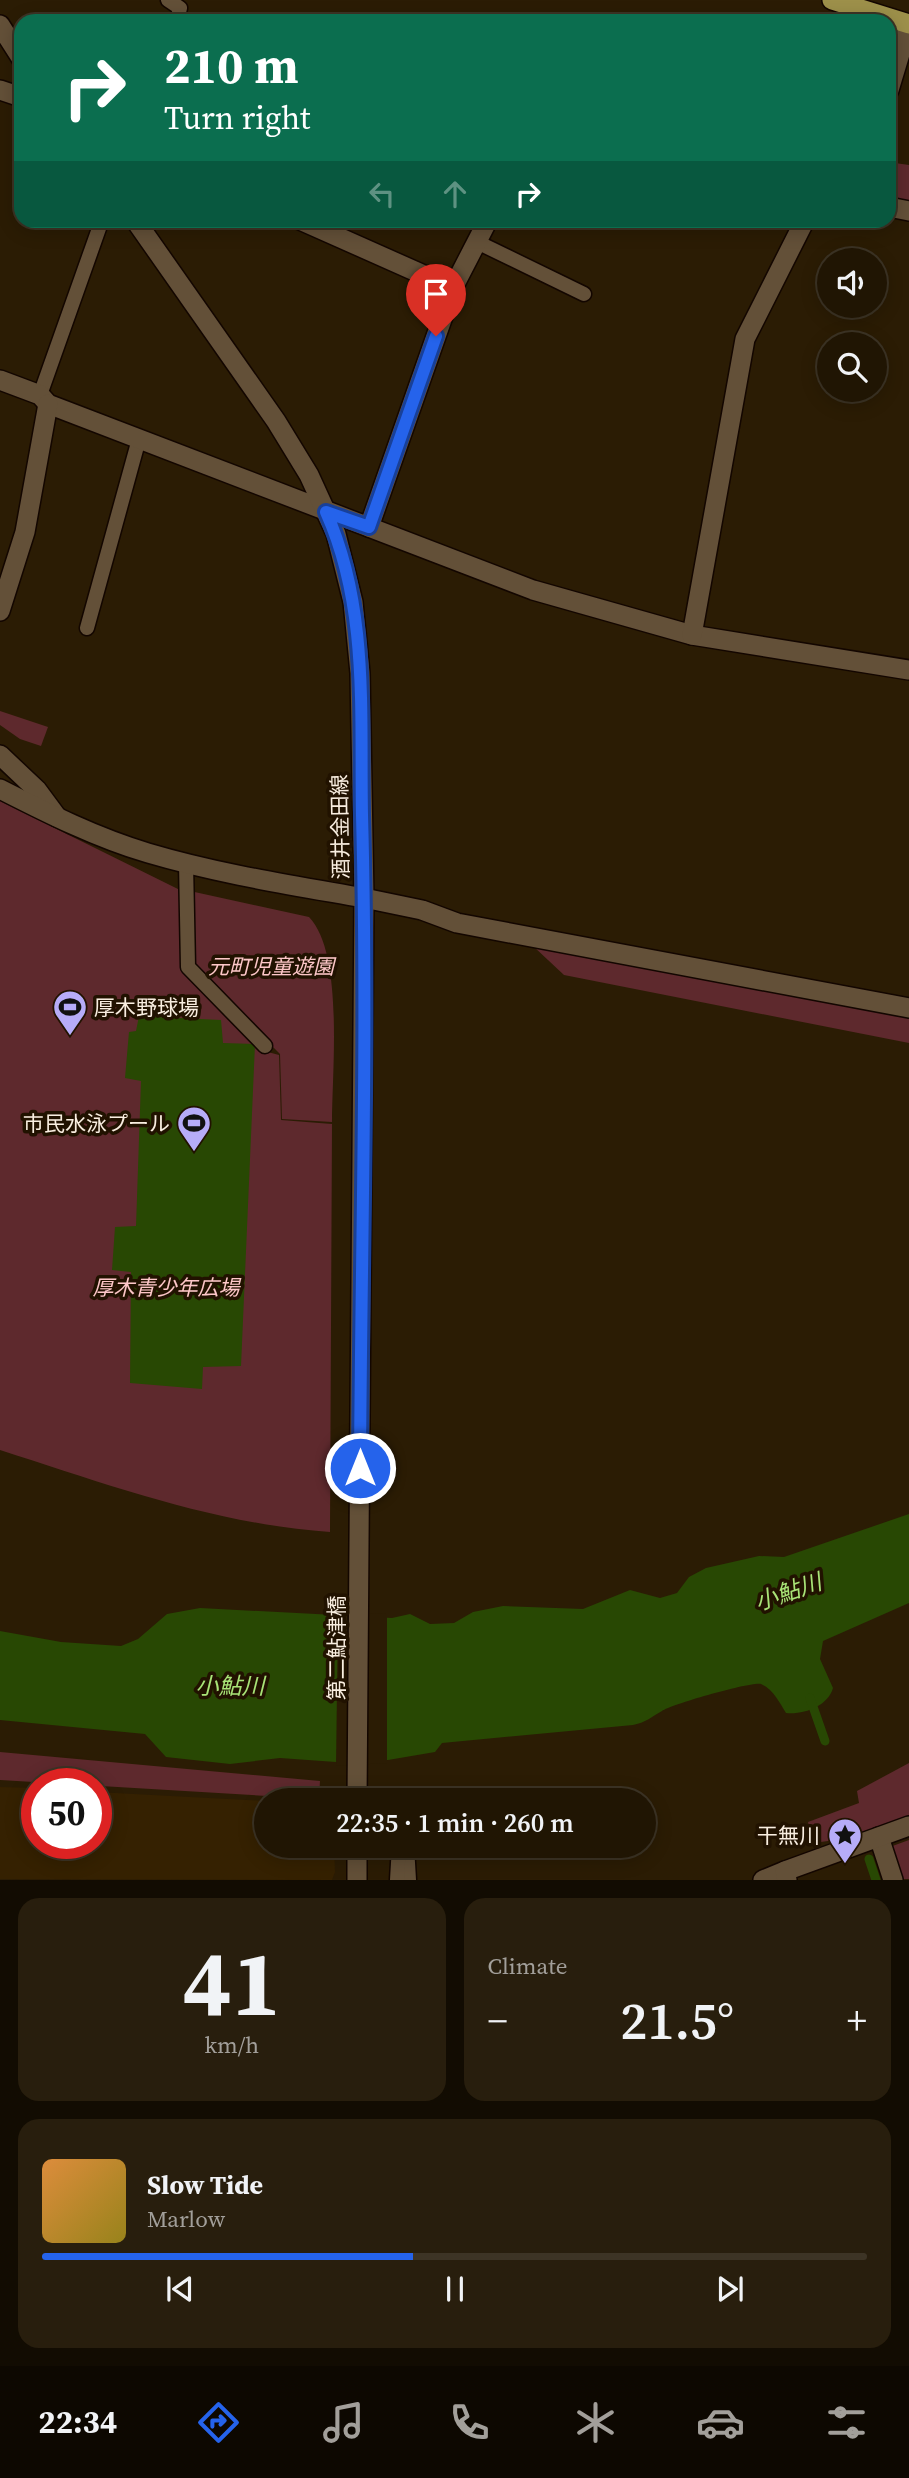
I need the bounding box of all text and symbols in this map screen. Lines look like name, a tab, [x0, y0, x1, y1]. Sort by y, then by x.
text: 210 m	[164, 32, 299, 99]
icon: right	[49, 42, 140, 133]
text: Turn right	[164, 96, 310, 140]
icon: left	[363, 175, 401, 213]
icon: ahead	[436, 175, 474, 213]
icon: right	[509, 175, 547, 213]
map controls	[817, 248, 887, 402]
button: sound	[817, 248, 887, 318]
pin	[406, 264, 466, 336]
icon: arrive	[417, 275, 455, 313]
button: search	[817, 332, 887, 402]
street label: 酒井金田線	[325, 774, 355, 880]
park label: 元町児童遊園	[208, 952, 337, 981]
sports icon: 厚木野球場	[51, 988, 89, 1037]
place label: 厚木野球場	[94, 993, 199, 1022]
sports icon: 市民水泳プール	[175, 1104, 213, 1153]
place label: 市民水泳プール	[23, 1109, 170, 1138]
park label: 厚木青少年広場	[93, 1273, 241, 1302]
position arrow	[323, 1431, 397, 1505]
water label: 小鮎川	[750, 1565, 829, 1618]
street label: 第二鮎津橋	[322, 1596, 351, 1701]
water label: 小鮎川	[196, 1670, 268, 1702]
speed limit sign: 50	[21, 1768, 112, 1859]
text: 22:35 · 1 min · 260 m	[336, 1805, 574, 1841]
place icon: 干無川	[826, 1816, 864, 1865]
place label: 干無川	[757, 1821, 820, 1850]
text: 41	[182, 1921, 281, 2045]
text: Climate	[488, 1950, 567, 1982]
text: 21.5°	[620, 1985, 734, 2056]
text: −	[488, 1995, 508, 2047]
text: +	[847, 1995, 867, 2047]
text: km/h	[204, 2029, 259, 2061]
text: Slow Tide	[147, 2167, 263, 2203]
text: Marlow	[147, 2203, 225, 2235]
icon: previous	[161, 2270, 199, 2308]
icon: pause	[436, 2270, 474, 2308]
icon: next	[711, 2270, 749, 2308]
icon: directions	[194, 2398, 243, 2447]
icon: music	[319, 2398, 368, 2447]
icon: phone	[445, 2398, 494, 2447]
icon: climate	[571, 2398, 620, 2447]
icon: car	[696, 2398, 745, 2447]
icon: filters	[822, 2398, 871, 2447]
text: 22:34	[38, 2400, 117, 2444]

